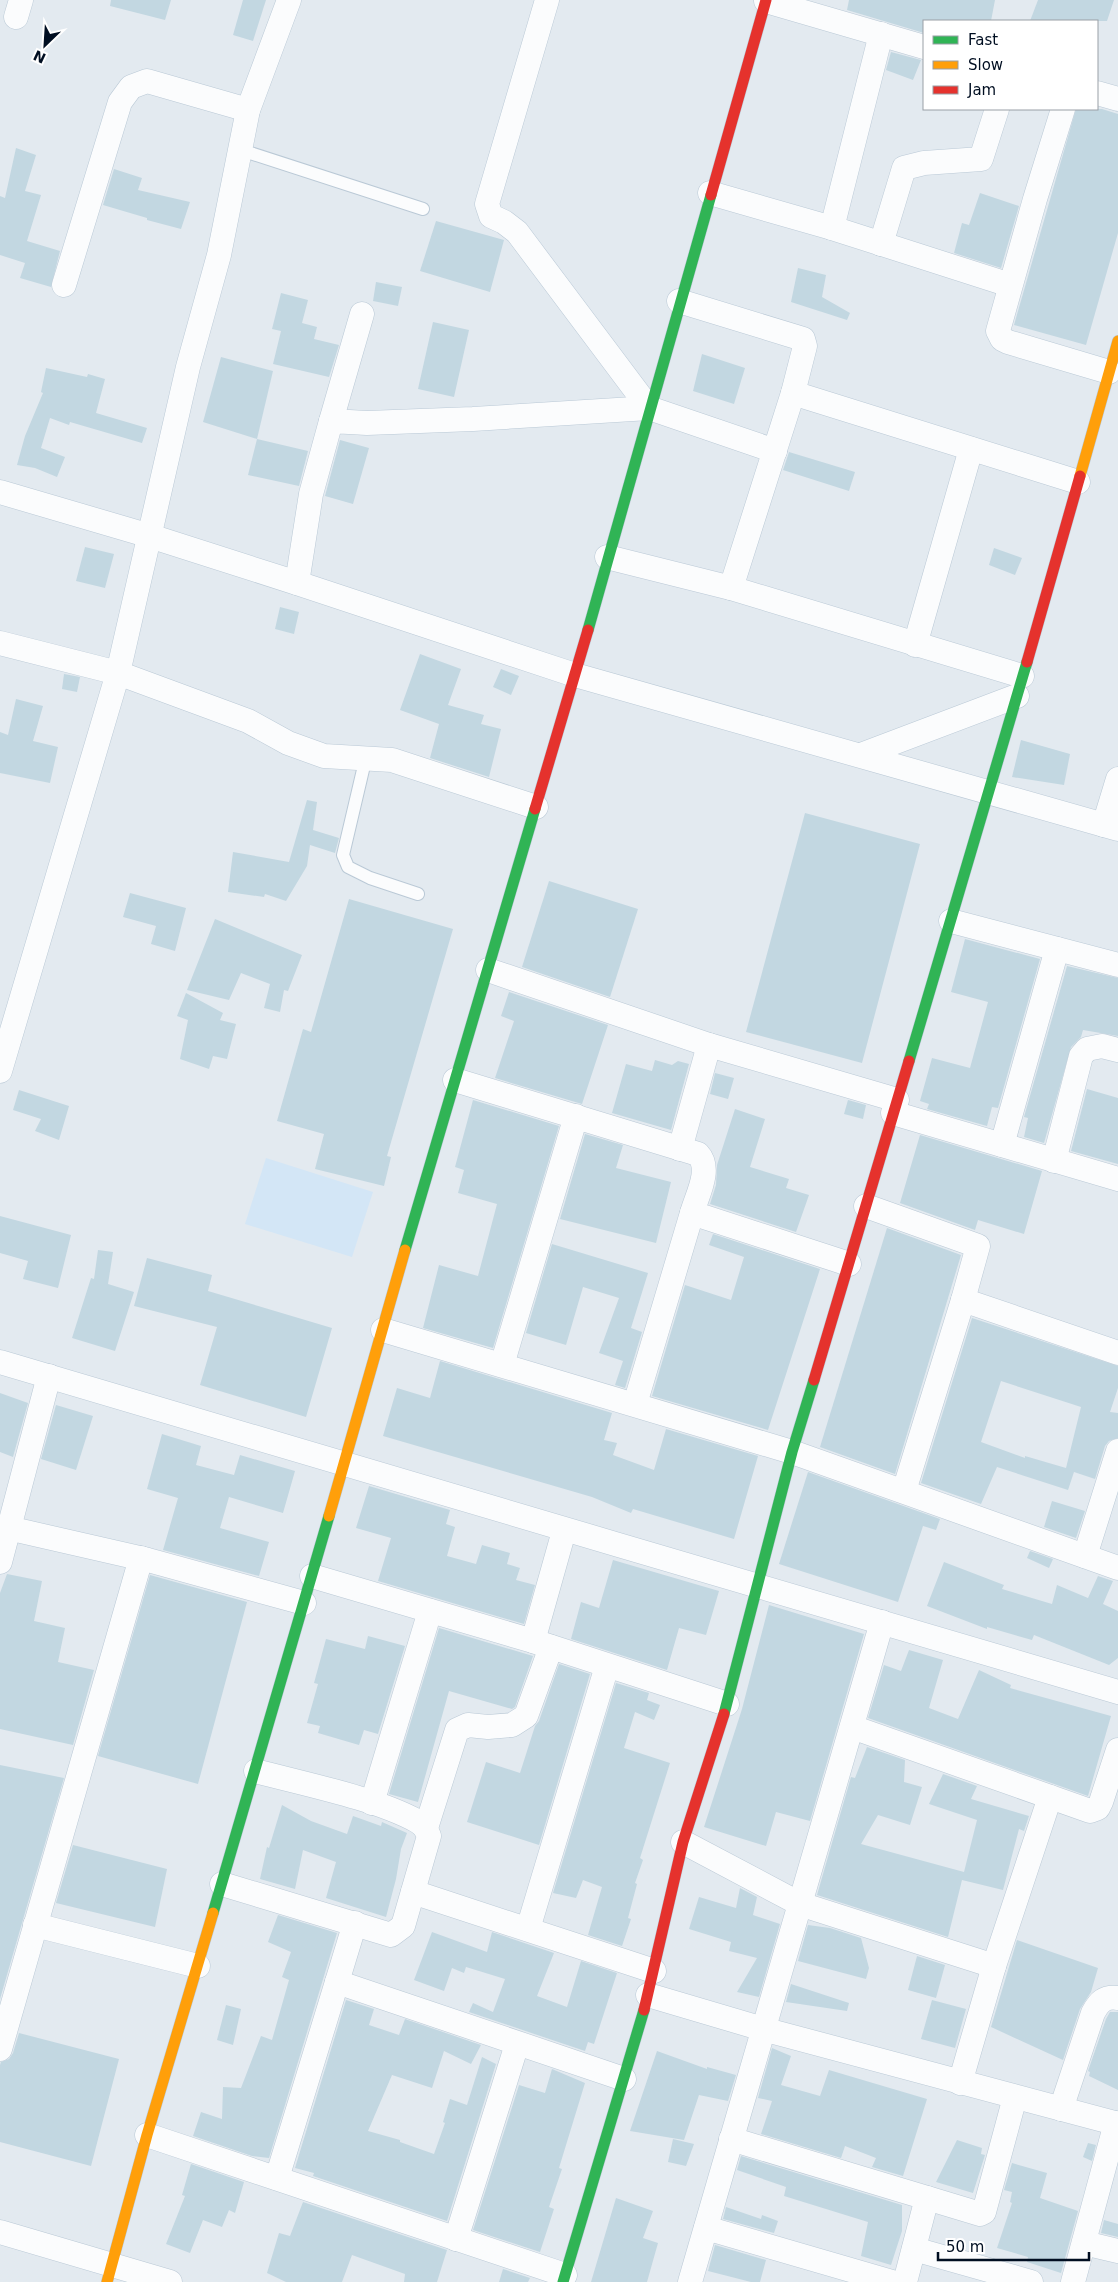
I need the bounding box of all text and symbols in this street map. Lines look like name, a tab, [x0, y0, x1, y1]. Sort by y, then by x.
north arrow	[20, 20, 70, 70]
legend	[923, 20, 1098, 110]
text: Fast	[968, 31, 998, 49]
text: N	[31, 47, 48, 67]
text: Slow	[968, 56, 1003, 74]
text: Jam	[967, 81, 996, 99]
scale bar	[938, 2230, 1089, 2262]
text: 50 m	[946, 2238, 984, 2256]

